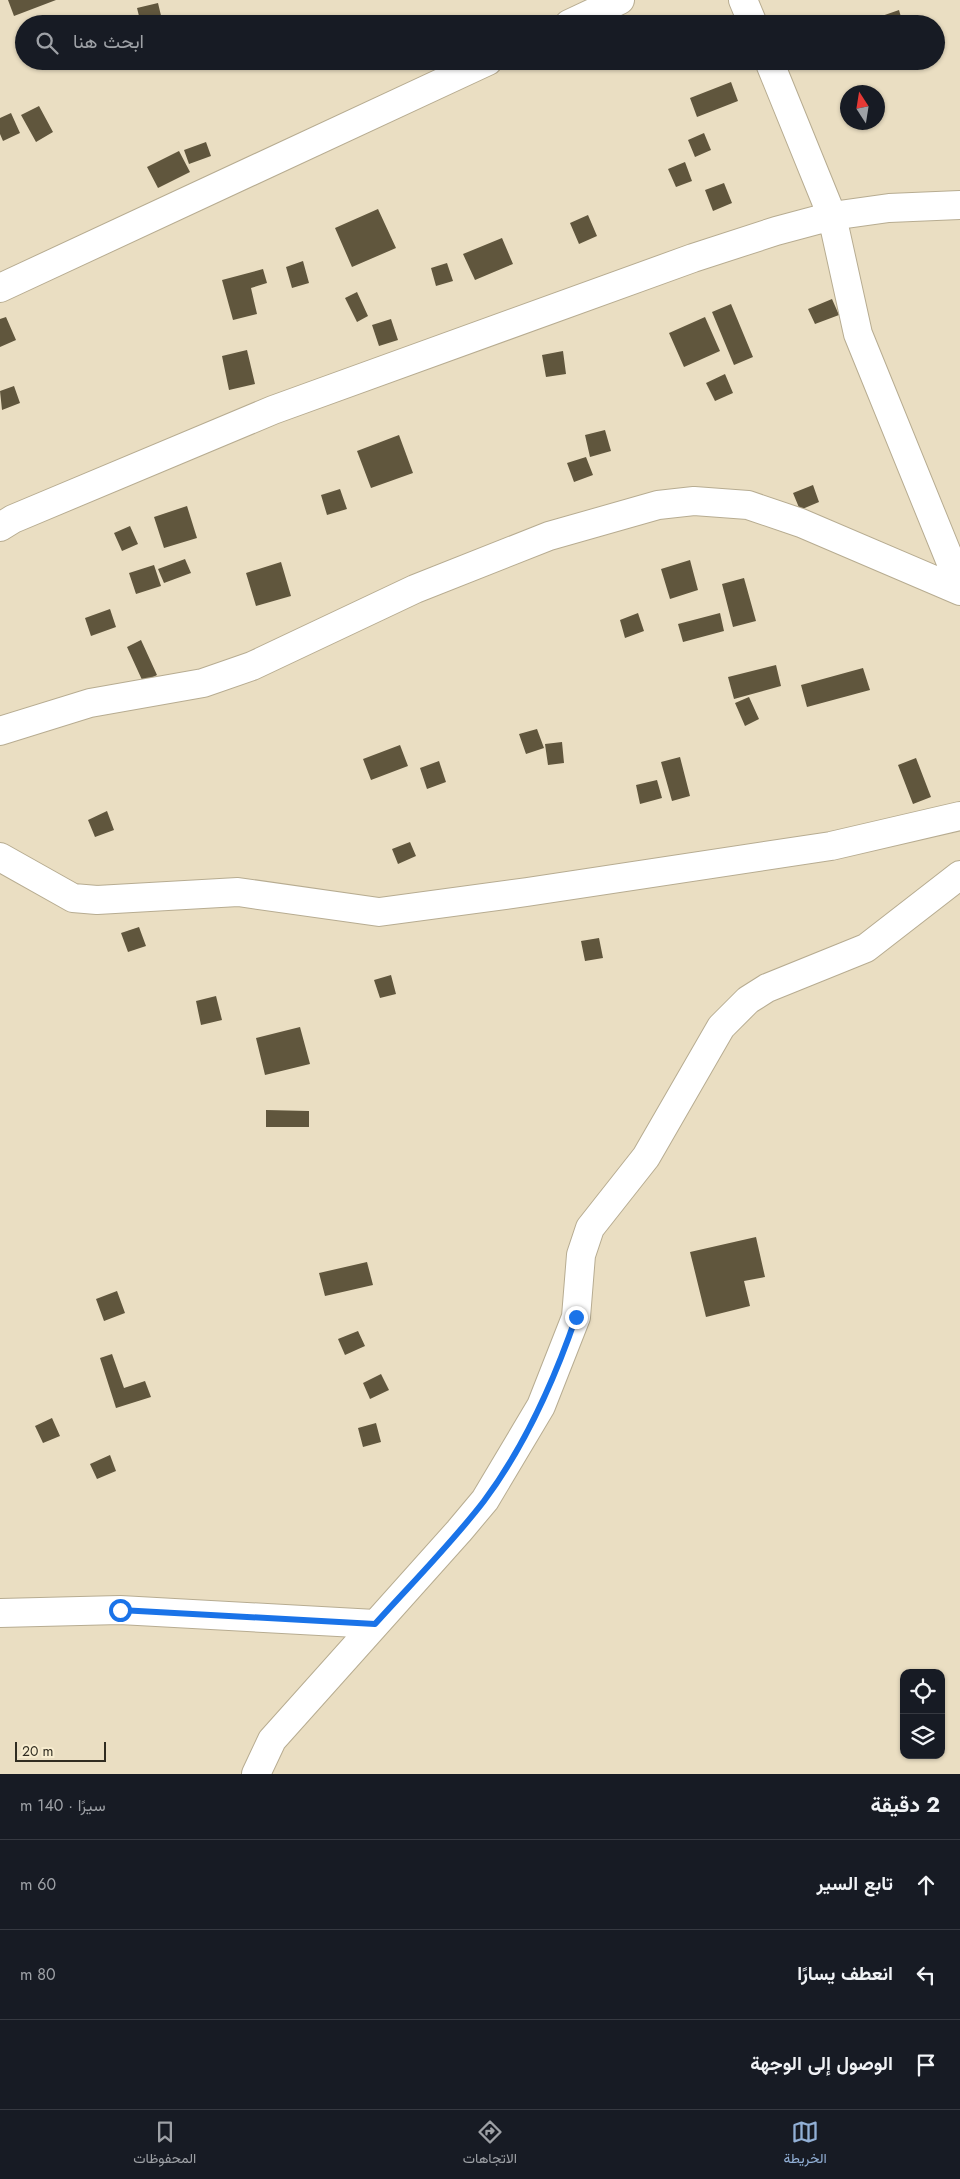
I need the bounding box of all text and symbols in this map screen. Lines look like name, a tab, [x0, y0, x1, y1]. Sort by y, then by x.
search box	[15, 15, 945, 70]
text: ابحث هنا	[73, 28, 144, 55]
icon: search	[33, 29, 61, 57]
north arrow	[840, 85, 885, 130]
route end	[565, 1306, 588, 1329]
route start	[109, 1599, 132, 1622]
map controls	[900, 1669, 945, 1759]
button: locate	[900, 1669, 945, 1714]
button: layers	[900, 1714, 945, 1759]
scale bar	[15, 1739, 106, 1762]
text: 20 m	[22, 1741, 54, 1761]
text: 2 دقيقة	[870, 1790, 940, 1820]
text: سيرًا · 140 m	[20, 1794, 106, 1817]
text: تابع السير	[816, 1870, 893, 1897]
icon: ahead	[912, 1871, 940, 1899]
text: 60 m	[20, 1873, 56, 1896]
text: انعطف يسارًا	[797, 1960, 893, 1987]
icon: left	[912, 1961, 940, 1989]
text: 80 m	[20, 1963, 56, 1986]
text: الوصول إلى الوجهة	[750, 2050, 893, 2077]
icon: arrive	[912, 2051, 940, 2079]
tab: المحفوظات	[133, 2118, 196, 2171]
tab: الاتجاهات	[463, 2118, 517, 2171]
tab: الخريطة	[783, 2118, 827, 2171]

